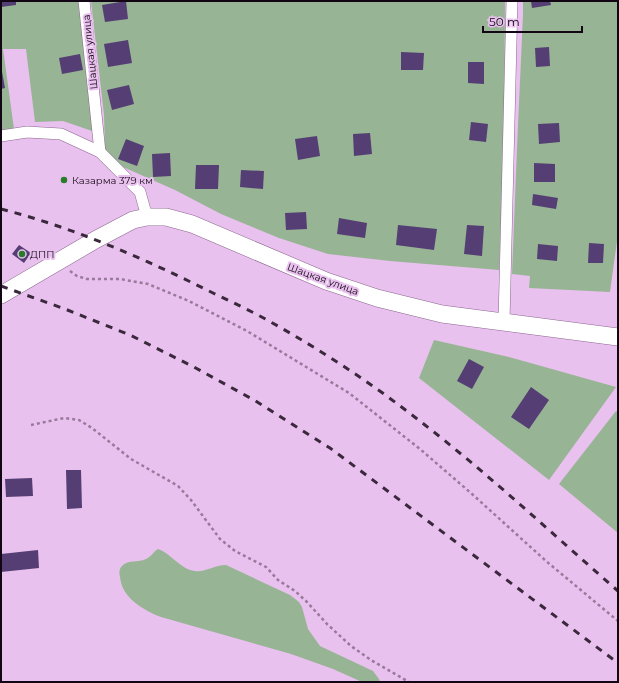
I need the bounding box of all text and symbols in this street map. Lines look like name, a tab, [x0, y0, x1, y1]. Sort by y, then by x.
scale bar	[483, 8, 582, 34]
street label: Шацкая улица	[80, 14, 100, 90]
text: 50 m	[489, 14, 520, 29]
place label: Казарма 379 км	[72, 174, 153, 187]
marker: Казарма 379 км	[59, 175, 69, 185]
place label: ДПП	[30, 248, 54, 261]
marker: ДПП	[17, 249, 27, 259]
street label: Шацкая улица	[286, 260, 360, 298]

